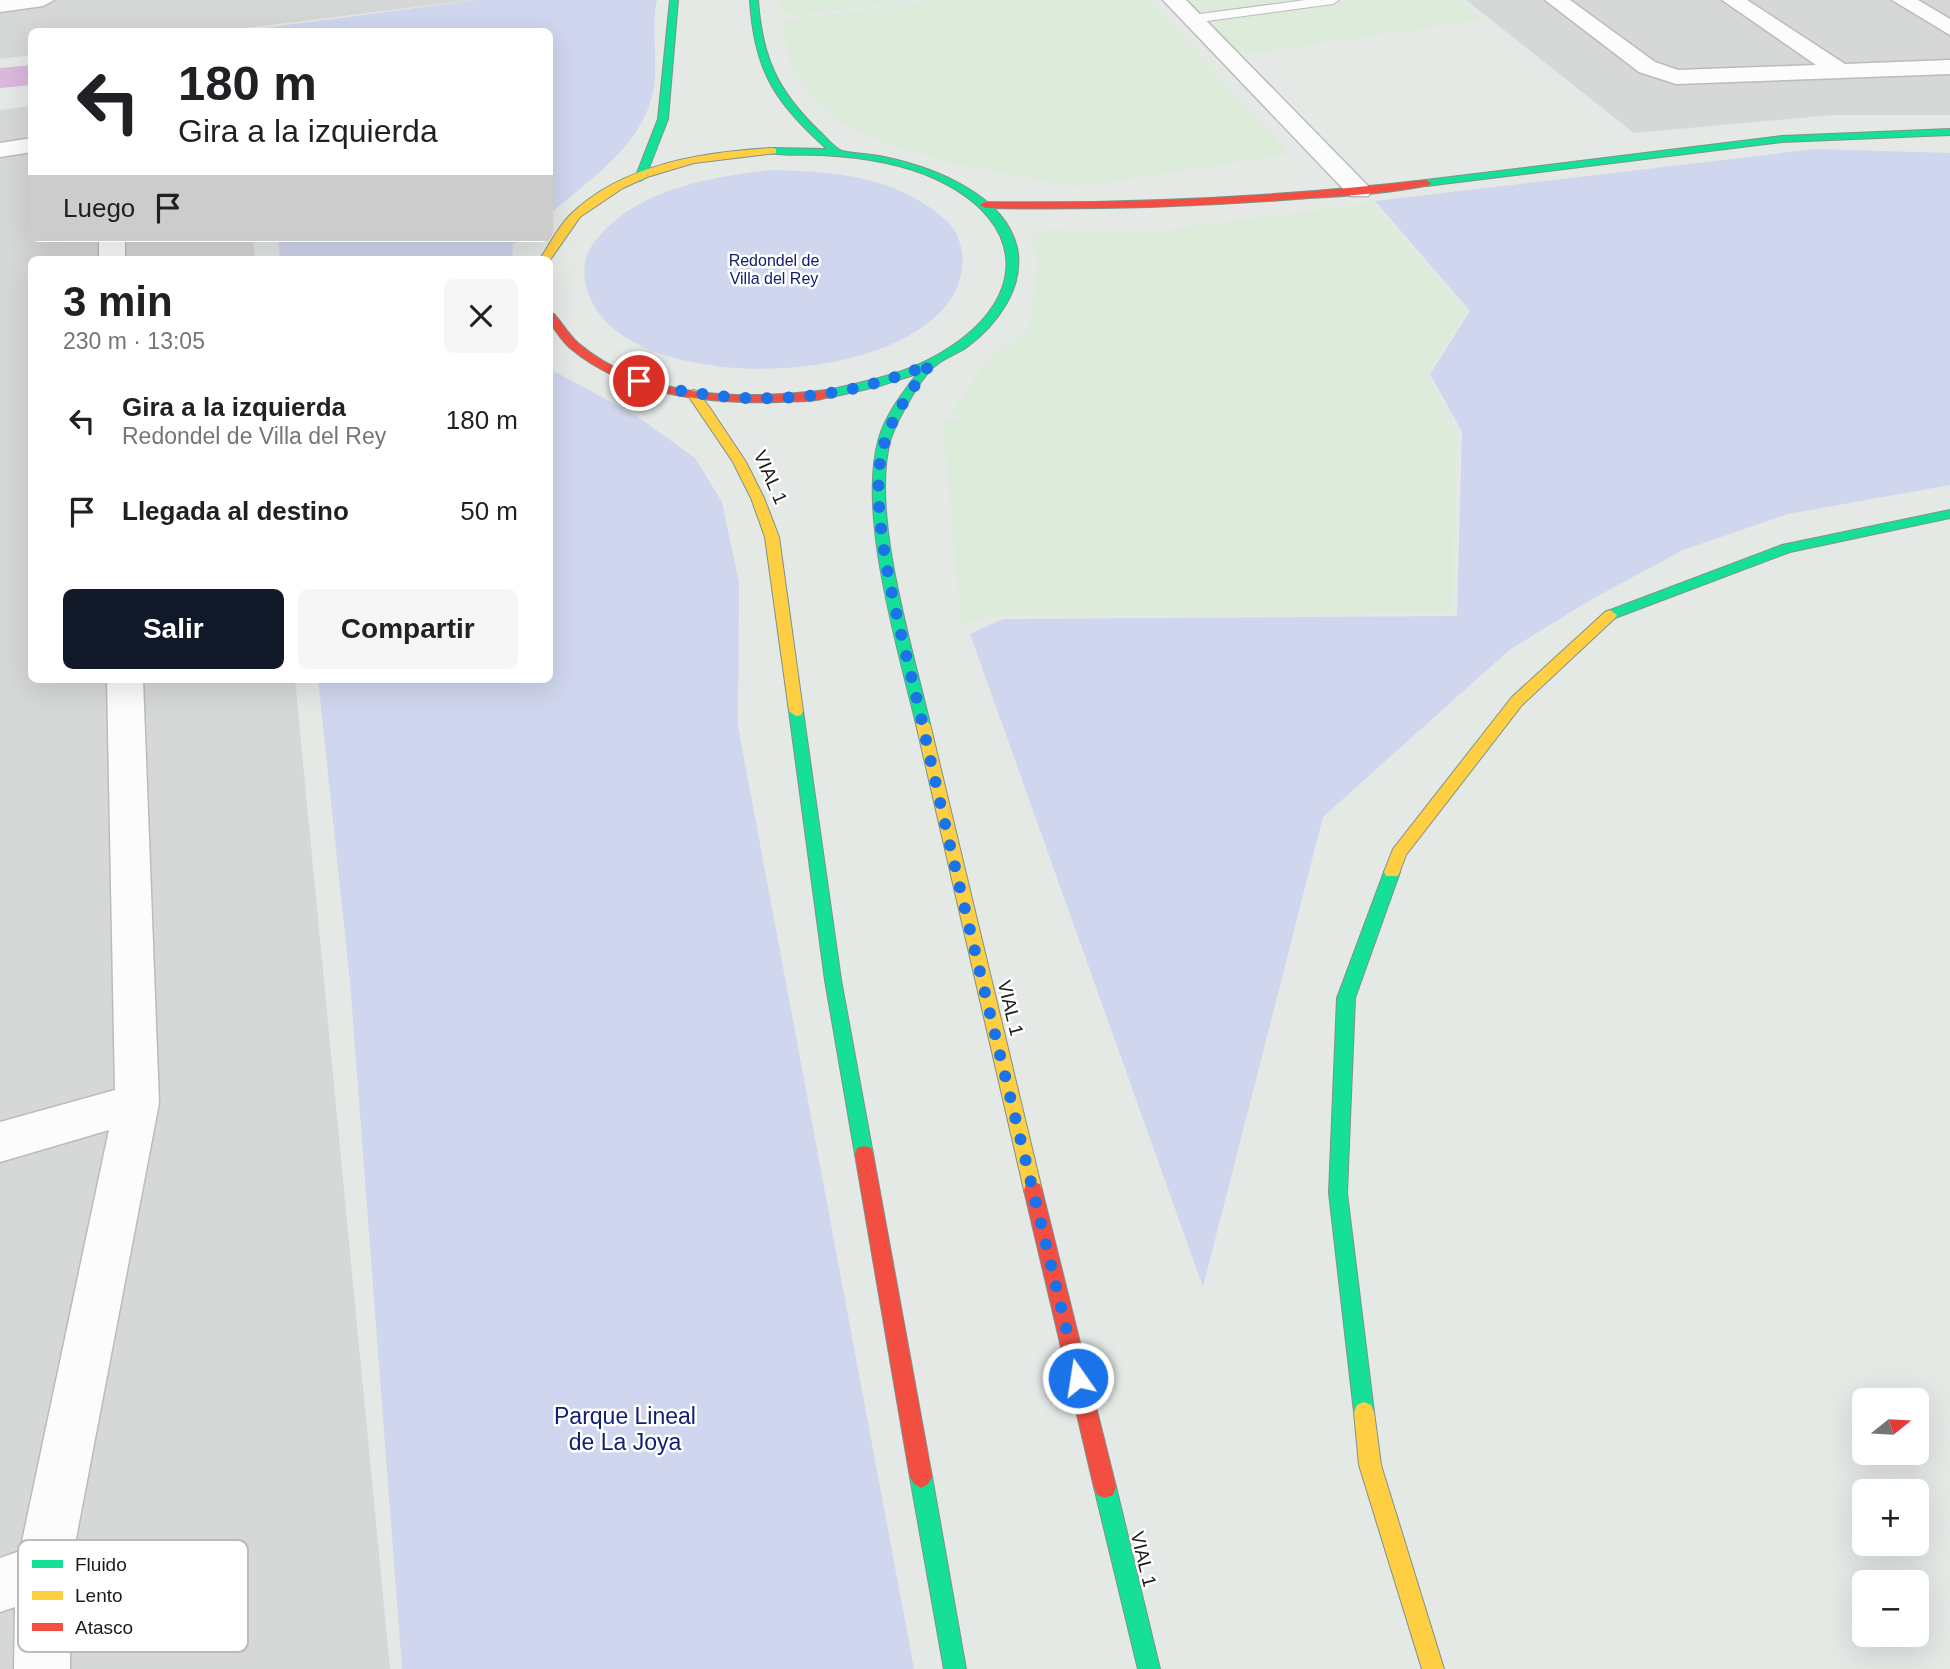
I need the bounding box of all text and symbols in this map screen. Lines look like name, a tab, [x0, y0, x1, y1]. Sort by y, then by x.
icon: left	[63, 56, 154, 147]
text: 180 m	[178, 56, 317, 110]
text: Gira a la izquierda	[178, 113, 438, 149]
icon: arrive	[149, 189, 187, 227]
text: Luego	[63, 193, 135, 223]
park label: Redondel de Villa del Rey	[729, 252, 819, 287]
text: 3 min	[63, 278, 173, 325]
button: close	[444, 279, 518, 353]
text: 230 m · 13:05	[63, 328, 205, 354]
pin	[609, 351, 669, 411]
icon: arrive	[620, 362, 658, 400]
text: Gira a la izquierda	[122, 392, 346, 422]
icon: left	[63, 402, 101, 440]
text: 180 m	[446, 405, 518, 435]
text: Redondel de Villa del Rey	[122, 423, 386, 449]
street label: VIAL 1	[749, 447, 792, 507]
icon: arrive	[63, 493, 101, 531]
text: Llegada al destino	[122, 496, 349, 526]
text: 50 m	[460, 496, 518, 526]
button: Salir	[63, 589, 284, 669]
button: Compartir	[298, 589, 518, 669]
street label: VIAL 1	[994, 978, 1028, 1038]
position arrow	[1041, 1341, 1115, 1415]
north arrow	[1852, 1388, 1928, 1465]
map controls	[1852, 1388, 1929, 1647]
park label: Parque Lineal de La Joya	[554, 1403, 696, 1455]
button: +	[1852, 1479, 1929, 1556]
street label: VIAL 1	[1127, 1529, 1161, 1589]
legend	[18, 1540, 248, 1652]
text: Fluido	[75, 1554, 127, 1575]
button: −	[1852, 1570, 1929, 1647]
text: Lento	[75, 1585, 123, 1606]
text: Atasco	[75, 1617, 133, 1638]

